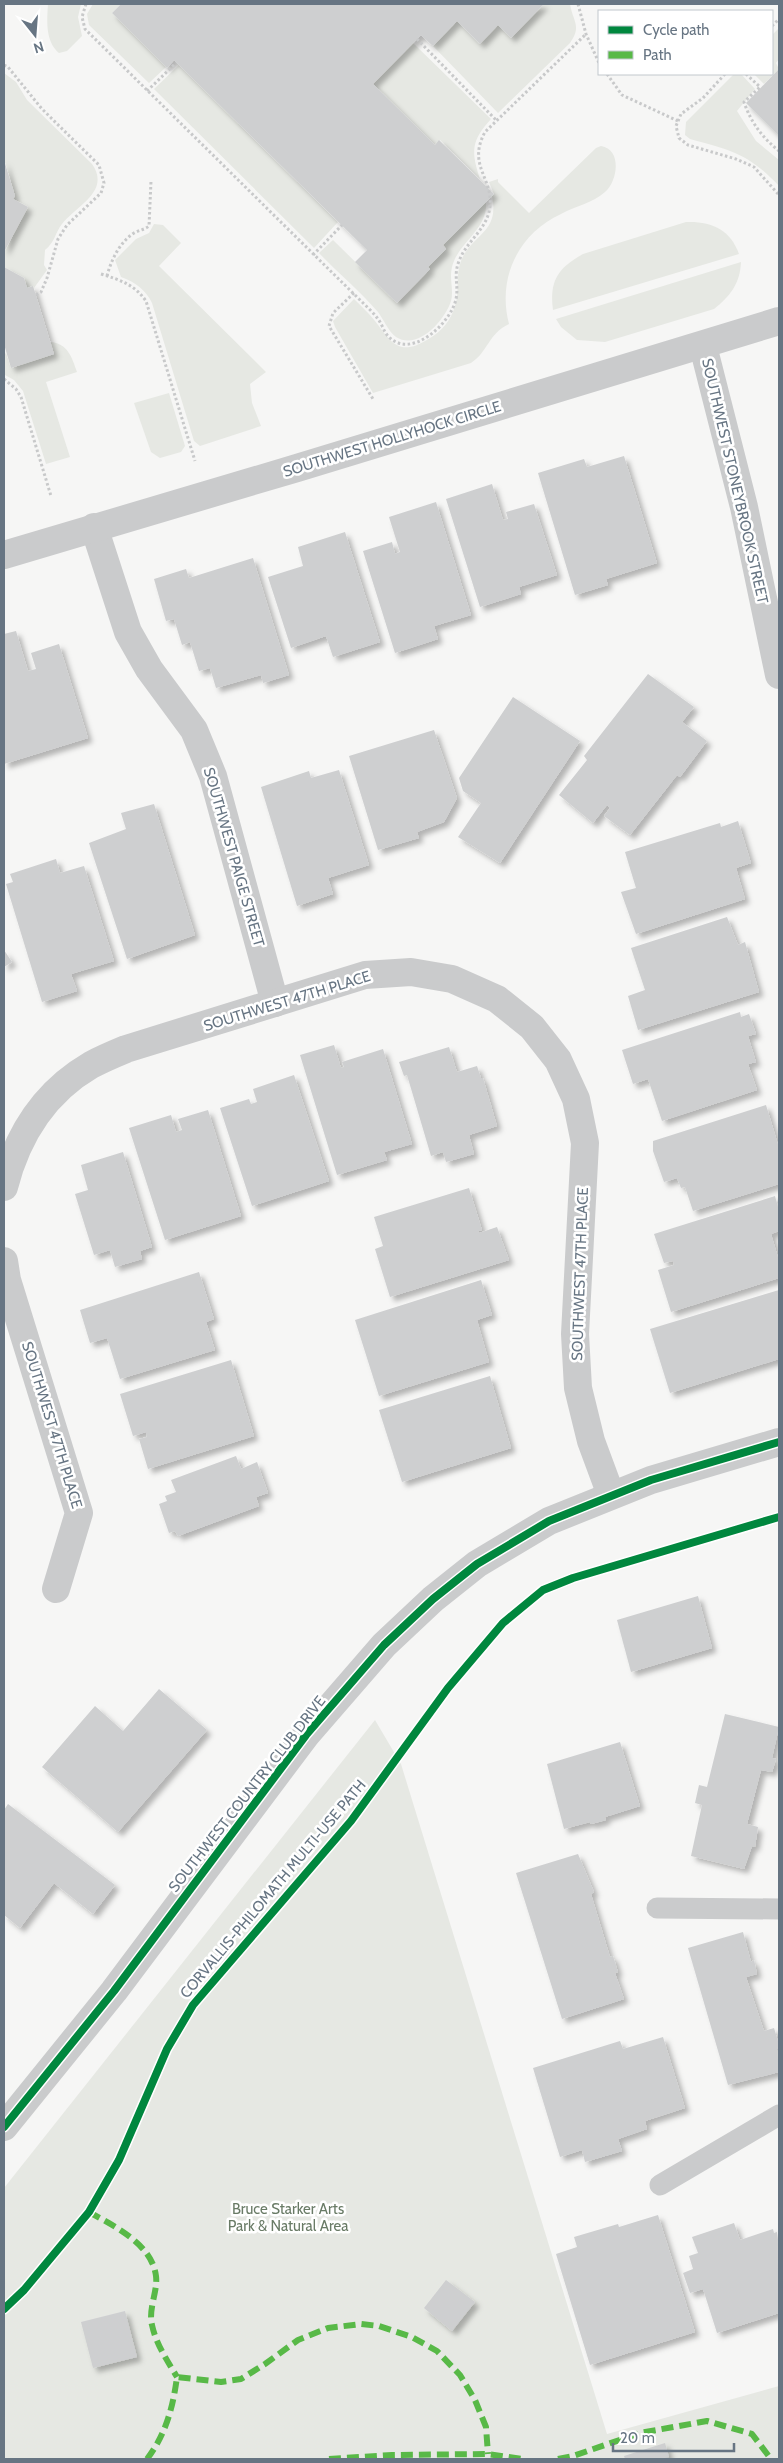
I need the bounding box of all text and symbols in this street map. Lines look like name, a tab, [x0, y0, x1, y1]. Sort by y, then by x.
north arrow	[10, 10, 60, 60]
legend	[598, 10, 773, 75]
text: Cycle path	[643, 21, 709, 39]
text: N	[31, 37, 46, 57]
text: Path	[643, 46, 672, 64]
street label: SOUTHWEST STONEYBROOK STREET	[698, 357, 772, 605]
street label: SOUTHWEST HOLLYHOCK CIRCLE	[281, 397, 503, 481]
street label: SOUTHWEST PAIGE STREET	[200, 765, 268, 949]
street label: SOUTHWEST 47TH PLACE	[201, 967, 373, 1035]
street label: SOUTHWEST 47TH PLACE	[568, 1187, 592, 1361]
street label: SOUTHWEST 47TH PLACE	[18, 1339, 86, 1511]
street label: SOUTHWEST COUNTRY CLUB DRIVE	[165, 1692, 329, 1896]
street label: CORVALLIS-PHILOMATH MULTI-USE PATH	[176, 1776, 370, 2002]
park label: Bruce Starker Arts Park & Natural Area	[228, 2200, 349, 2235]
scale bar	[613, 2420, 734, 2452]
text: 20 m	[620, 2429, 655, 2447]

